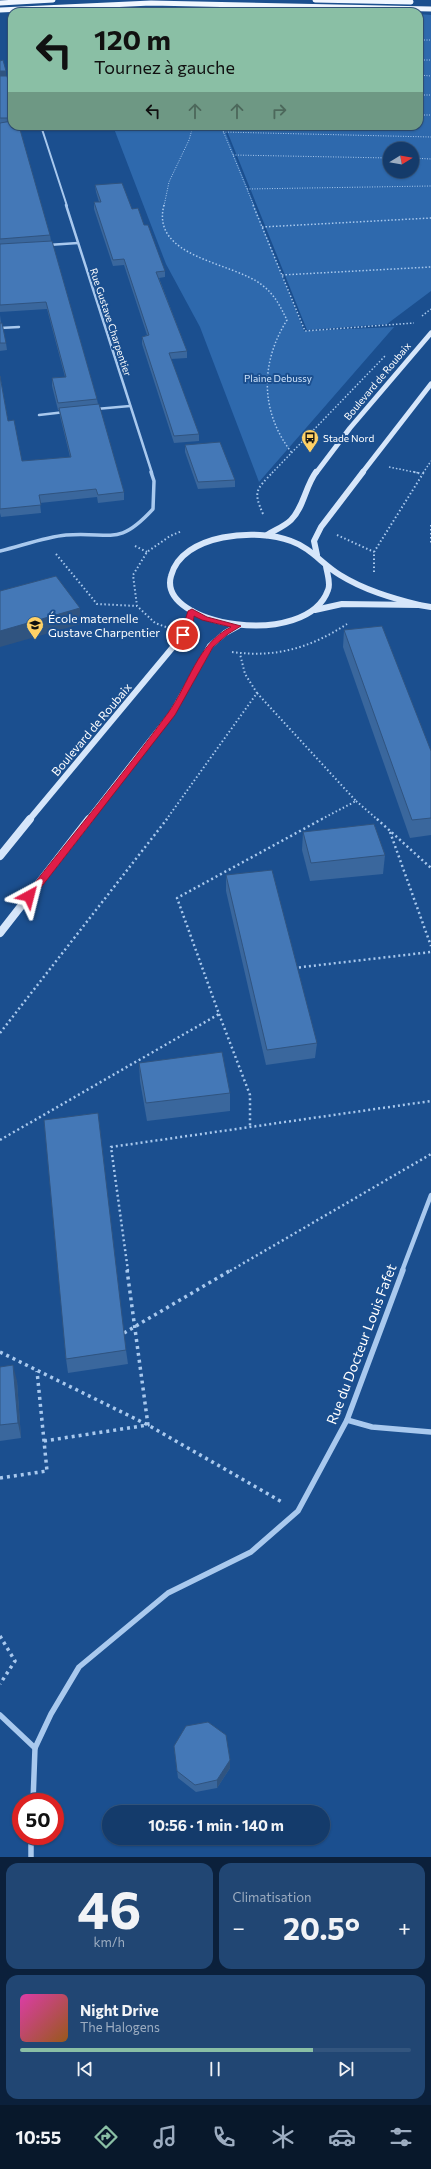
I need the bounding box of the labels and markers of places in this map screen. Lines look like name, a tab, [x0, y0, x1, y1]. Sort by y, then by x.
bus stop icon: Stade Nord	[300, 428, 320, 453]
place label: Stade Nord	[323, 432, 374, 444]
place label: École maternelle Gustave Charpentier	[48, 611, 160, 639]
school or university icon: École maternelle Gustave Charpentier	[25, 615, 45, 640]
pin	[166, 618, 200, 652]

